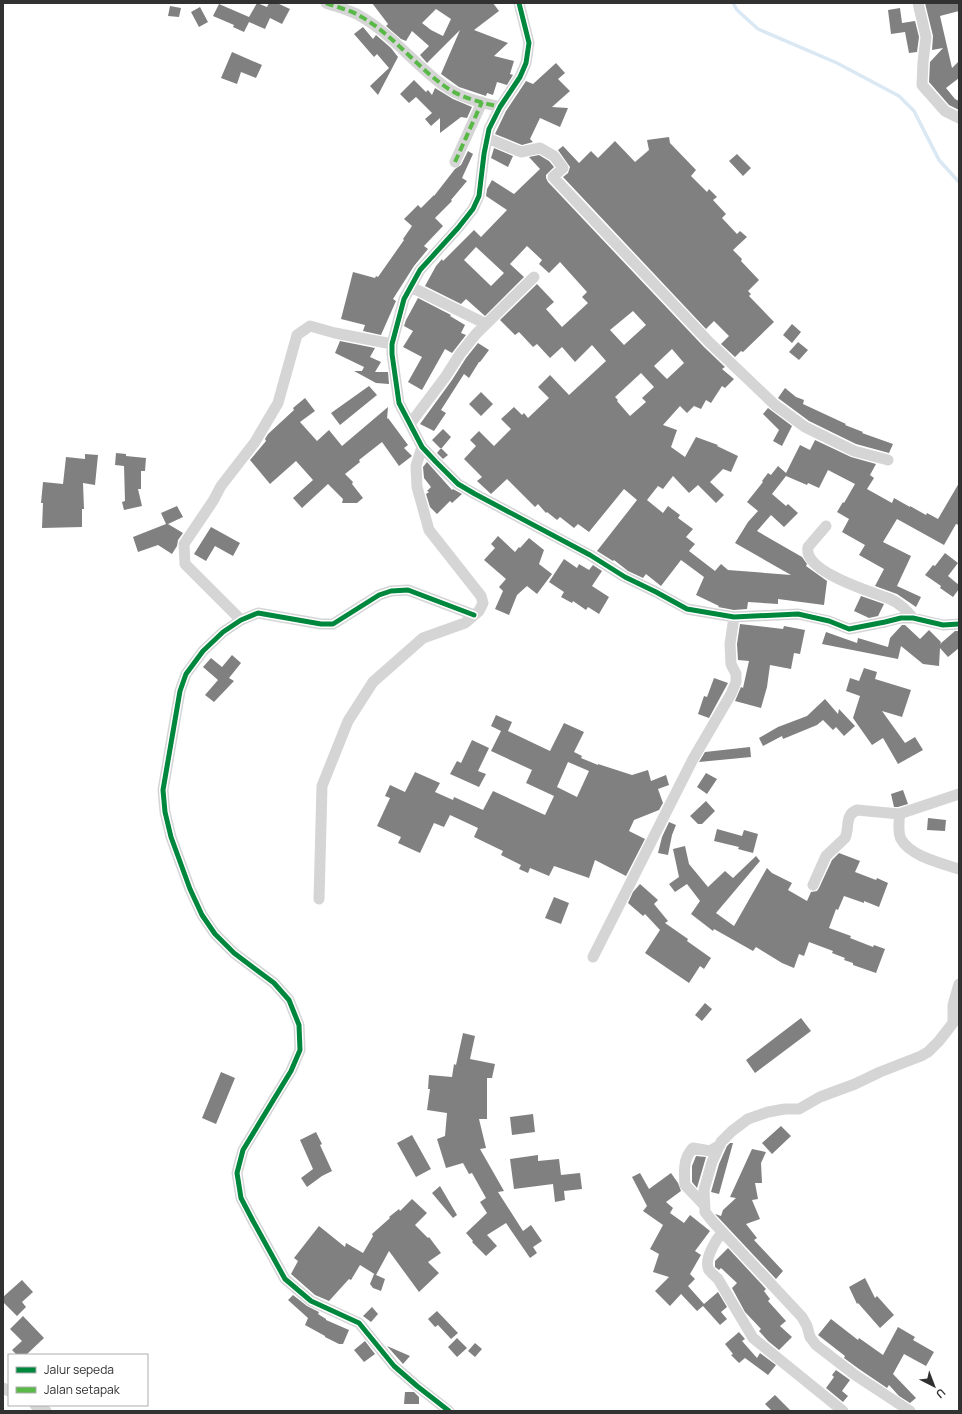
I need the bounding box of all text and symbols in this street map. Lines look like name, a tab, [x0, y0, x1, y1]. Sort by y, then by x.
legend	[8, 1354, 148, 1406]
text: Jalur sepeda	[44, 1361, 114, 1378]
north arrow	[914, 1366, 954, 1406]
text: Jalan setapak	[44, 1381, 121, 1398]
text: U	[933, 1386, 949, 1402]

